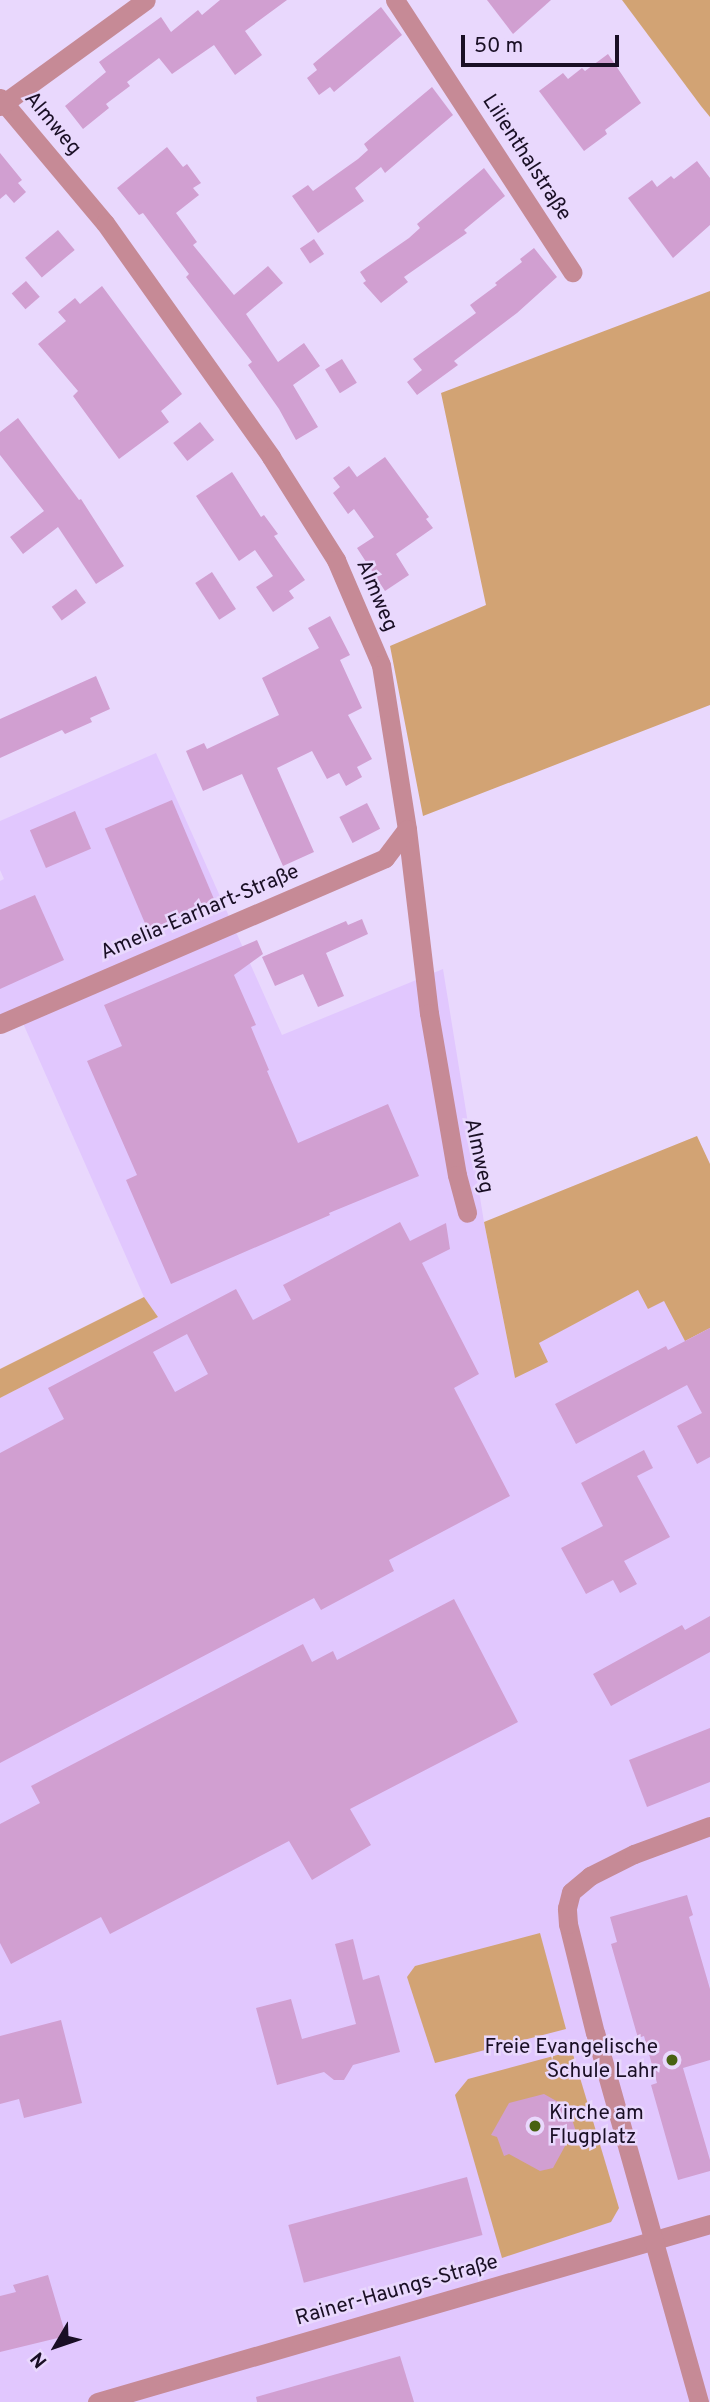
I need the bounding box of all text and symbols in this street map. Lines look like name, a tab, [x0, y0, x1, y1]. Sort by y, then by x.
scale bar	[465, 21, 622, 65]
text: 50 m	[474, 33, 523, 60]
street label: Almweg	[18, 87, 86, 161]
street label: Lilienthalstraße	[476, 90, 576, 226]
street label: Almweg	[350, 556, 402, 636]
street label: Amelia-Earhart-Straße	[97, 860, 303, 966]
street label: Almweg	[458, 1116, 498, 1196]
place label: Freie Evangelische Schule Lahr	[485, 2035, 658, 2085]
marker: Freie Evangelische Schule Lahr	[664, 2052, 680, 2068]
place label: Kirche am Flugplatz	[549, 2101, 644, 2151]
marker: Kirche am Flugplatz	[527, 2118, 543, 2134]
street label: Rainer-Haungs-Straße	[293, 2250, 501, 2332]
north arrow	[21, 2311, 91, 2381]
text: N	[26, 2346, 53, 2372]

